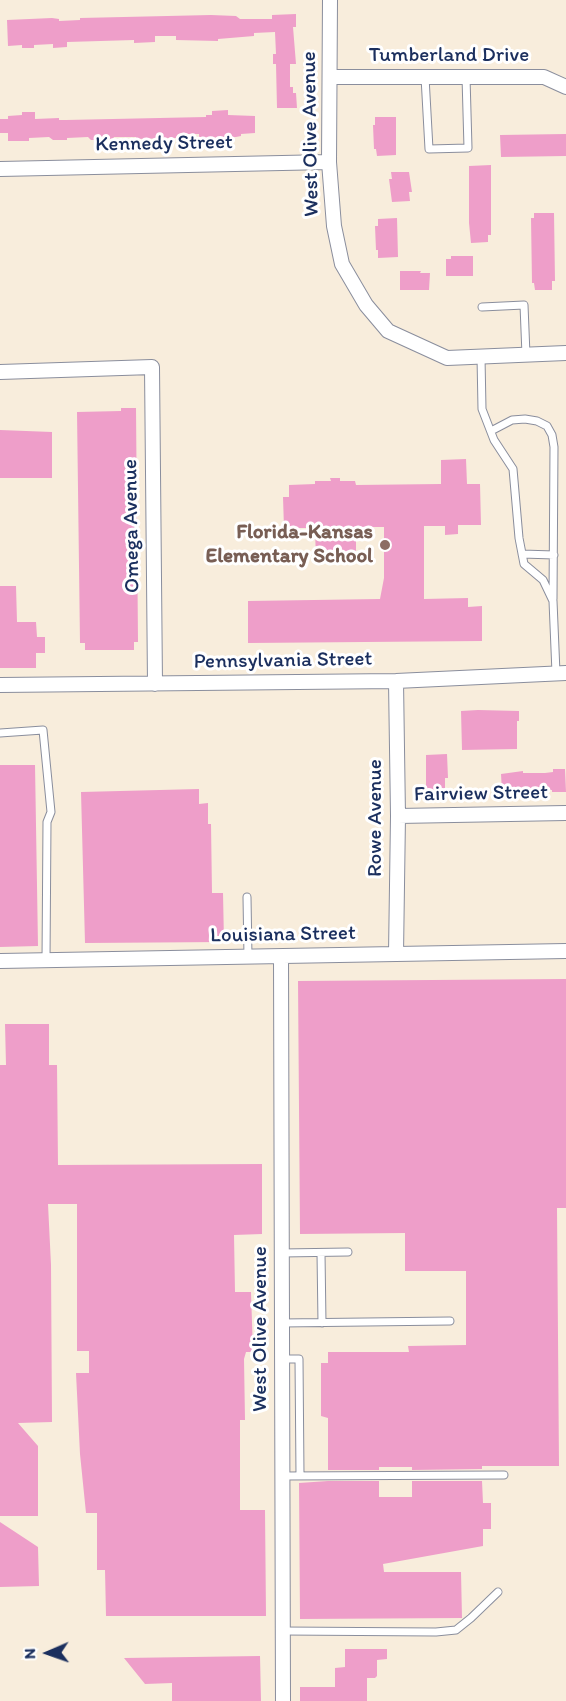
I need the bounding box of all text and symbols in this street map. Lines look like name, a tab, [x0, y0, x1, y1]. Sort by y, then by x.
street label: Tumberland Drive	[369, 43, 529, 69]
street label: West Olive Avenue	[297, 51, 325, 217]
street label: Kennedy Street	[95, 130, 233, 158]
street label: Omega Avenue	[118, 459, 146, 593]
place label: Florida-Kansas Elementary School	[206, 520, 373, 570]
marker: Florida-Kansas Elementary School	[378, 538, 392, 552]
street label: Pennsylvania Street	[193, 647, 373, 675]
street label: Rowe Avenue	[363, 759, 389, 877]
street label: Fairview Street	[414, 780, 548, 808]
street label: Louisiana Street	[210, 921, 356, 949]
street label: West Olive Avenue	[248, 1246, 274, 1412]
north arrow	[18, 1623, 78, 1683]
text: N	[20, 1648, 39, 1659]

